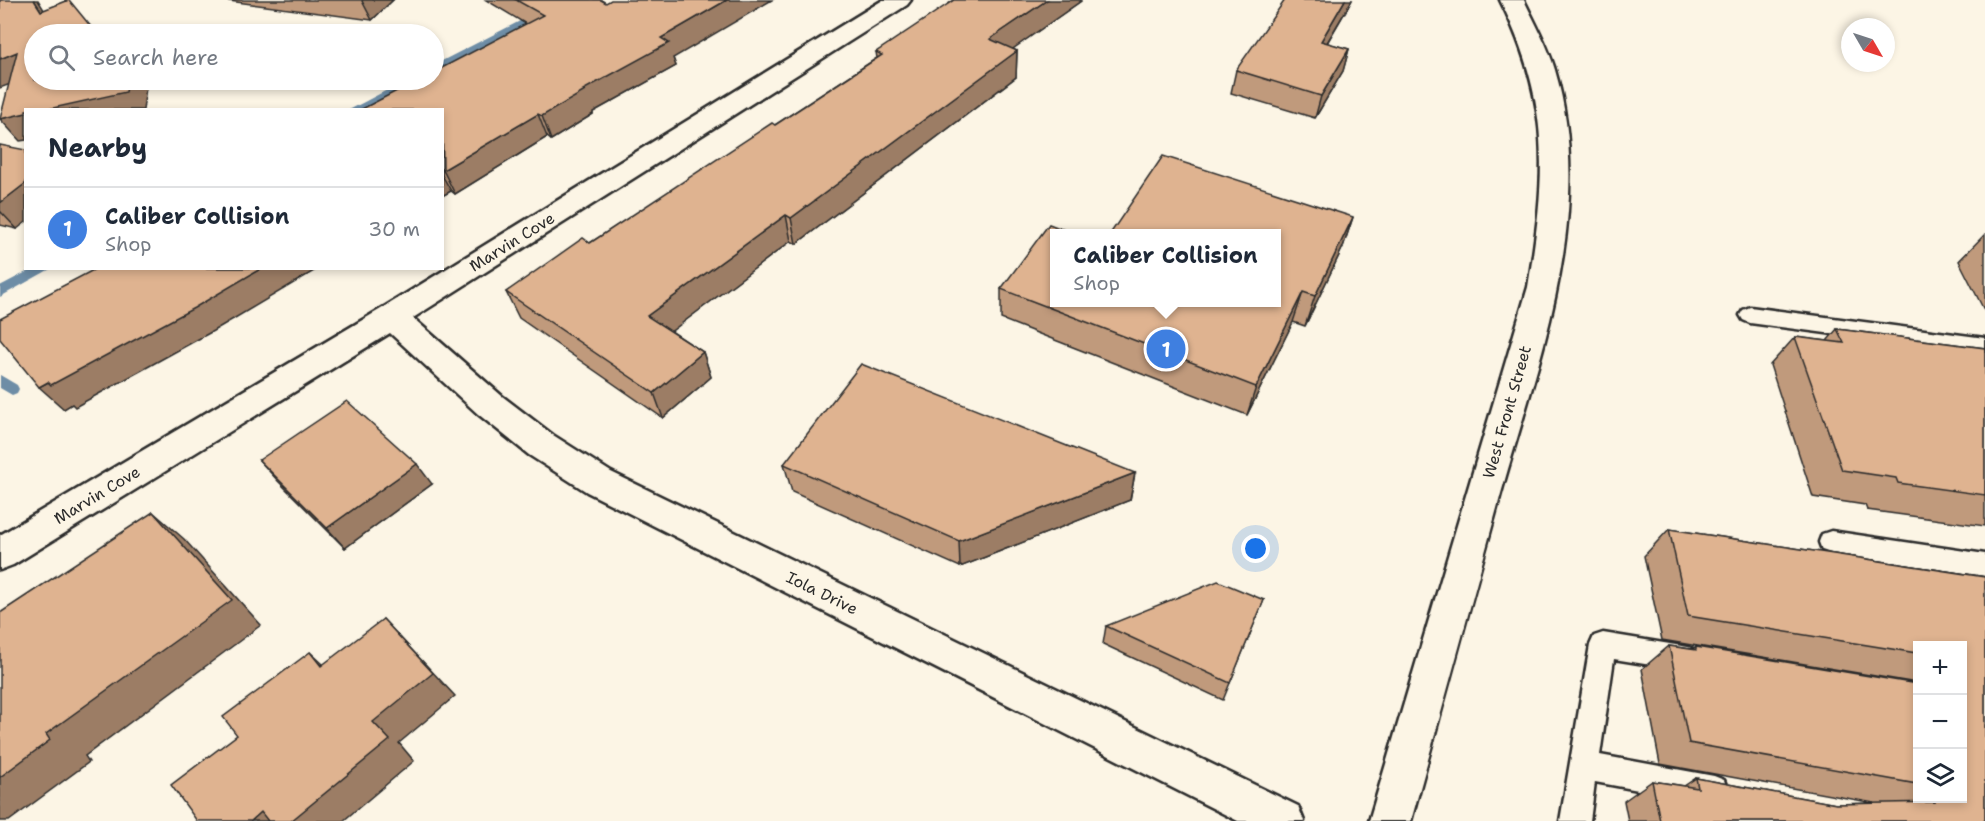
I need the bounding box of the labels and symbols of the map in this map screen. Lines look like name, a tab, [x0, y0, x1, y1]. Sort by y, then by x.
north arrow	[1841, 18, 1895, 72]
street label: Marvin Cove	[465, 207, 559, 277]
pin: 1	[1146, 326, 1186, 372]
street label: West Front Street	[1478, 343, 1536, 481]
street label: Marvin Cove	[50, 461, 144, 529]
your location	[1241, 534, 1270, 563]
street label: Iola Drive	[783, 567, 861, 619]

